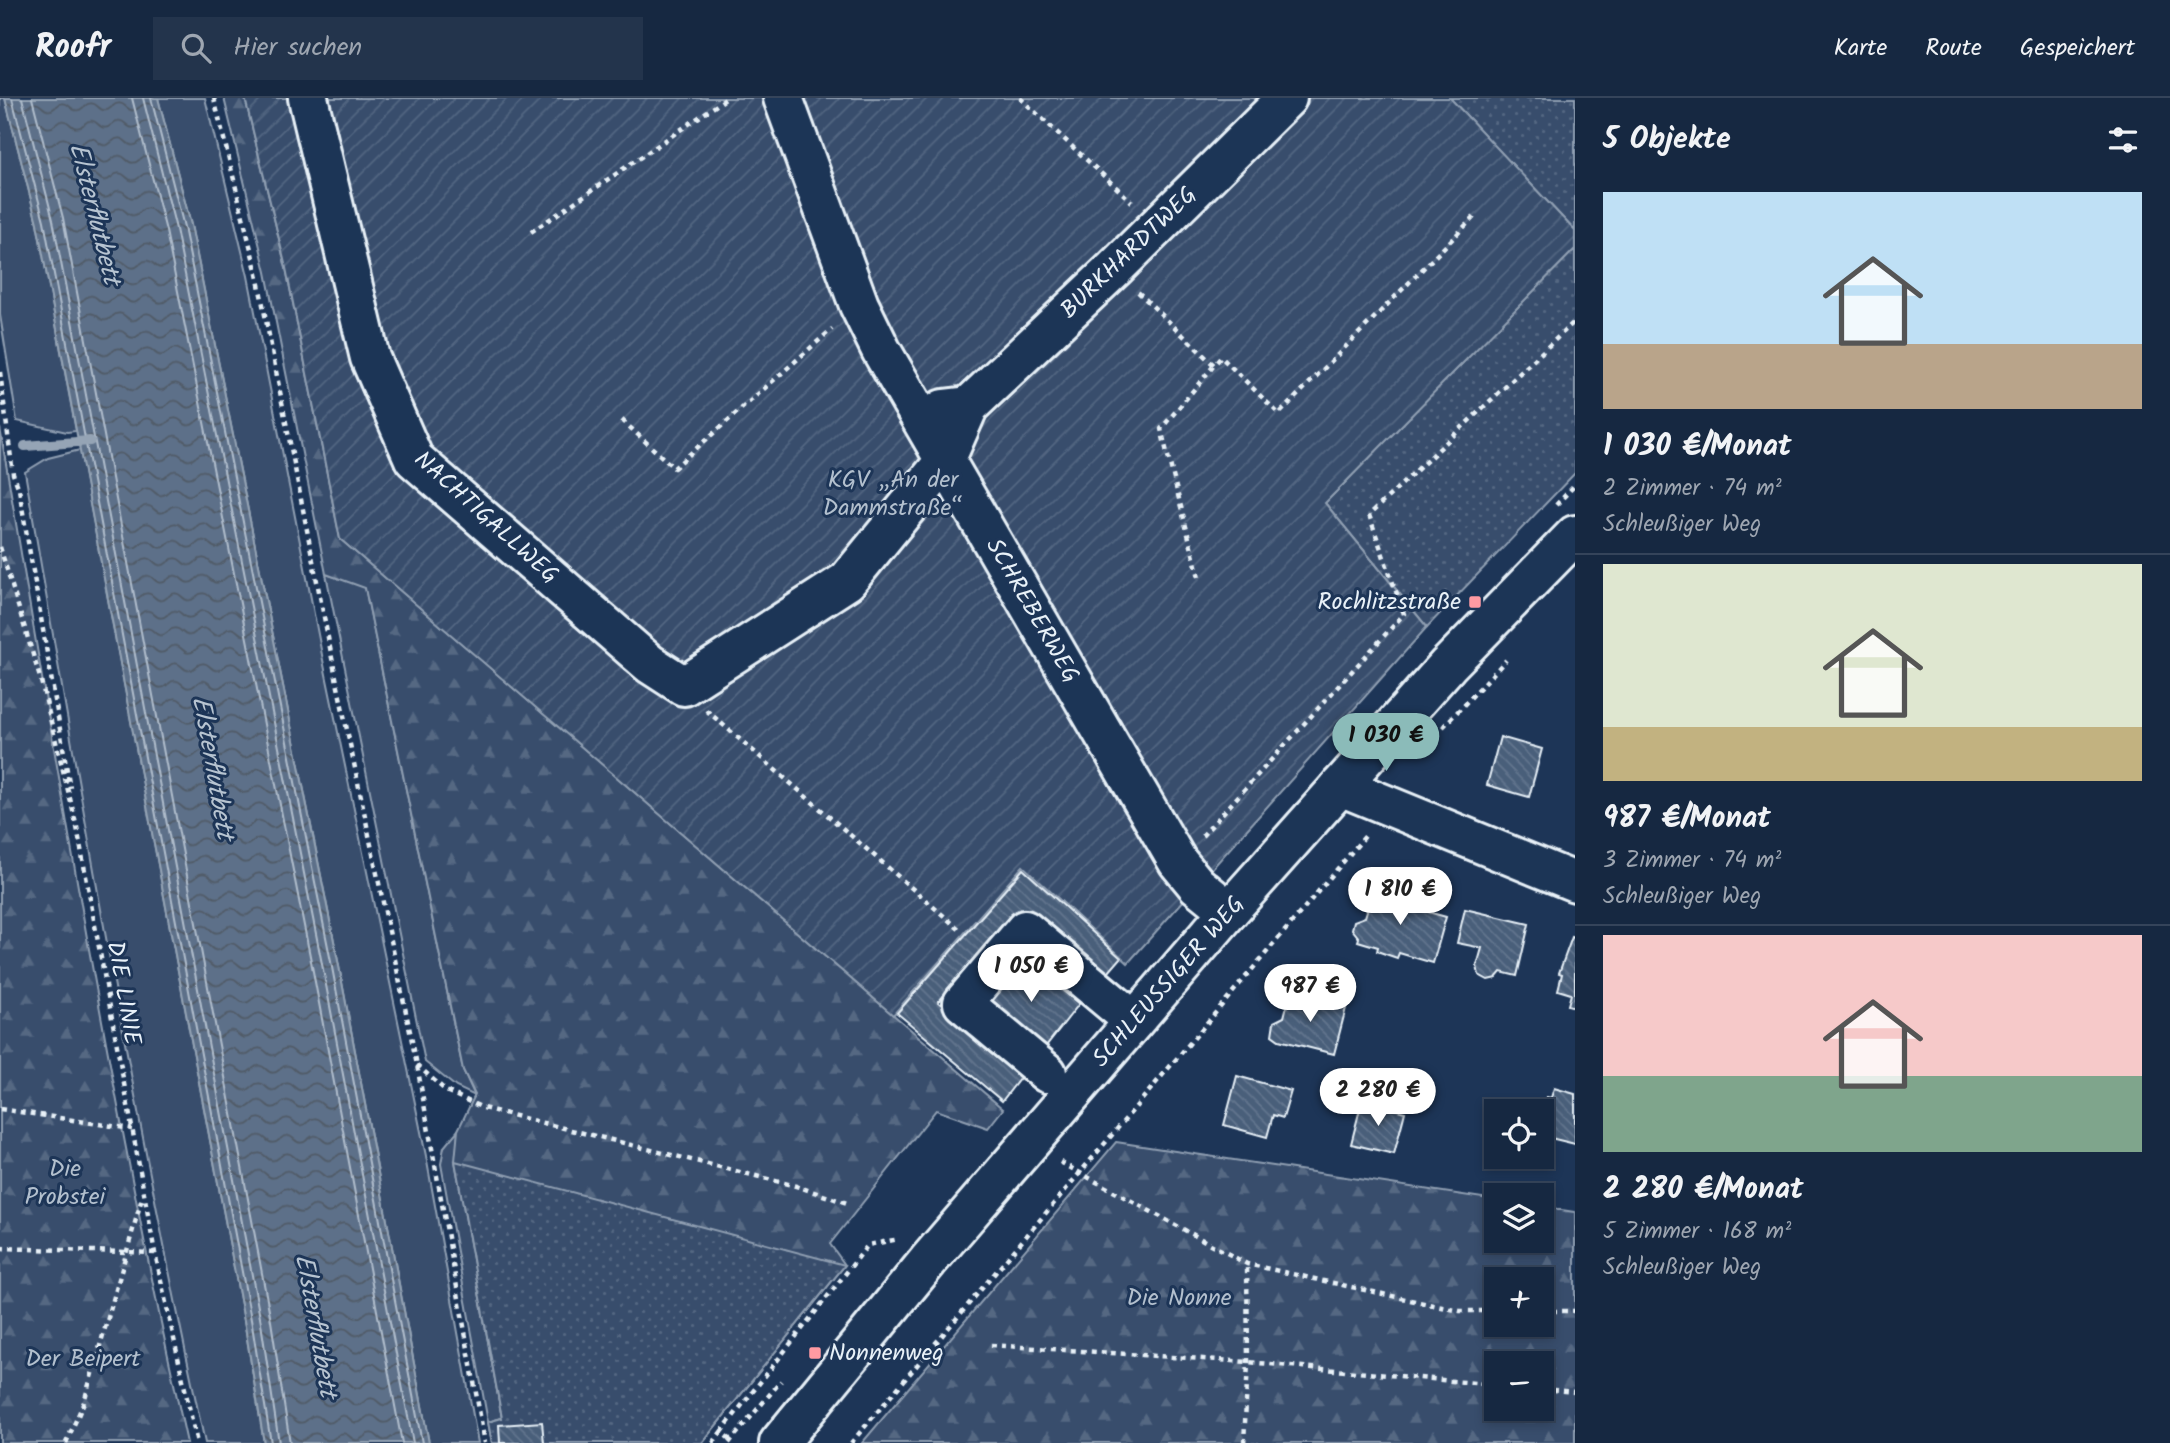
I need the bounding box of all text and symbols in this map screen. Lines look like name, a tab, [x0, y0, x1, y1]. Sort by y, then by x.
search box	[153, 17, 643, 80]
text: Roofr	[35, 22, 111, 75]
text: Hier suchen	[233, 27, 362, 69]
icon: search	[177, 29, 215, 67]
text: Karte	[1834, 29, 1887, 68]
text: Route	[1925, 29, 1982, 68]
text: Gespeichert	[2020, 29, 2135, 68]
text: 5 Objekte	[1603, 116, 1731, 164]
icon: filters	[2104, 121, 2142, 159]
water label: Elsterflutbett	[56, 138, 133, 293]
street label: BURKHARDTWEG	[1051, 177, 1207, 329]
icon: home	[1810, 238, 1936, 364]
text: 1 030 €/Monat	[1603, 423, 1792, 471]
street label: NACHTIGALLWEG	[404, 442, 568, 594]
park label: KGV „An der Dammstraße“	[823, 461, 963, 528]
text: 2 Zimmer · 74 m²	[1603, 471, 1782, 507]
text: Schleußiger Weg	[1603, 507, 1761, 543]
street label: SCHREBERWEG	[975, 531, 1089, 691]
place label: Rochlitzstraße	[1318, 583, 1461, 622]
marker: Rochlitzstraße	[1467, 594, 1483, 610]
icon: home	[1810, 610, 1936, 736]
water label: Elsterflutbett	[179, 693, 246, 847]
pin: 1 030 €	[1321, 714, 1451, 773]
text: 1 030 €	[1348, 718, 1424, 754]
text: 987 €/Monat	[1603, 795, 1771, 843]
text: 3 Zimmer · 74 m²	[1603, 843, 1781, 879]
pin: 1 810 €	[1335, 868, 1465, 927]
text: 1 810 €	[1364, 872, 1436, 908]
text: Schleußiger Weg	[1603, 879, 1761, 915]
street label: SCHLEUSSIGER WEG	[1083, 887, 1255, 1077]
street label: DIE LINIE	[95, 938, 151, 1049]
pin: 1 050 €	[966, 944, 1096, 1004]
text: 1 050 €	[994, 949, 1068, 985]
pin: 987 €	[1261, 964, 1359, 1024]
text: 987 €	[1280, 969, 1340, 1005]
icon: home	[1810, 981, 1936, 1107]
pin: 2 280 €	[1313, 1068, 1443, 1128]
text: 2 280 €	[1336, 1073, 1420, 1109]
map controls	[1484, 1099, 1554, 1421]
button: locate	[1484, 1099, 1554, 1169]
park label: Die Probstei	[25, 1150, 107, 1217]
text: 2 280 €/Monat	[1603, 1166, 1803, 1214]
button: layers	[1484, 1183, 1554, 1253]
text: 5 Zimmer · 168 m²	[1603, 1214, 1791, 1250]
text: Schleußiger Weg	[1603, 1250, 1761, 1286]
water label: Elsterflutbett	[282, 1251, 349, 1405]
button: +	[1484, 1267, 1554, 1337]
park label: Die Nonne	[1126, 1279, 1232, 1318]
place label: Nonnenweg	[829, 1334, 944, 1373]
park label: Der Beipert	[25, 1340, 141, 1379]
marker: Nonnenweg	[807, 1345, 823, 1361]
button: −	[1484, 1351, 1554, 1421]

